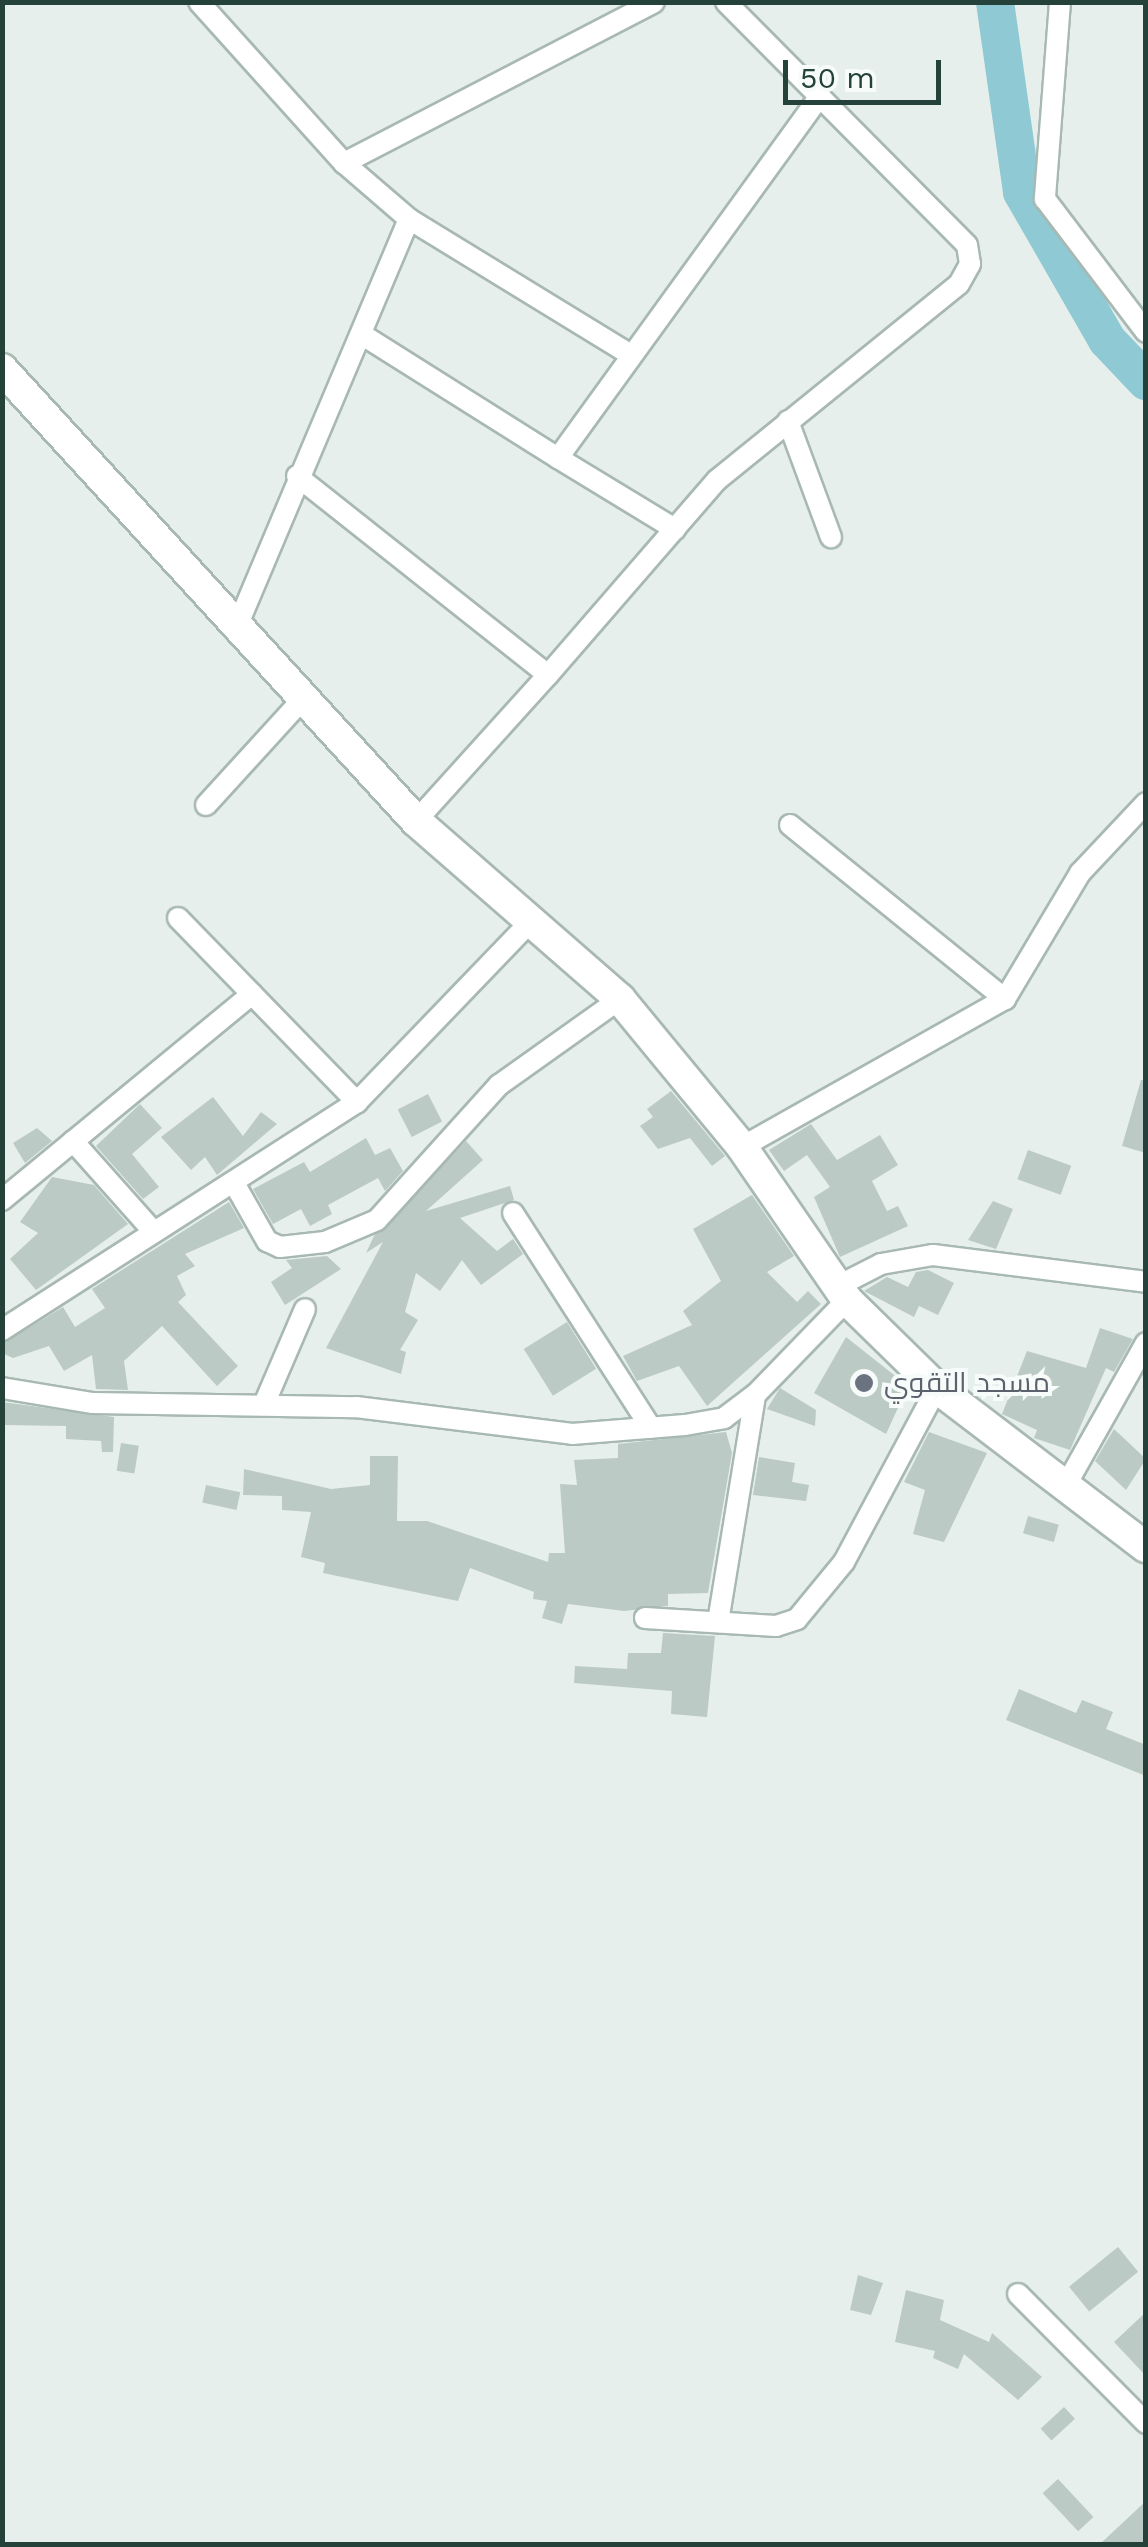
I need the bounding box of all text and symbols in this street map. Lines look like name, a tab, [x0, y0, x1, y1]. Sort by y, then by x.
scale bar	[788, 40, 946, 102]
text: 50 m	[800, 60, 875, 95]
place label: مسجد التقوي	[884, 1366, 1050, 1400]
marker: مسجد التقوي	[853, 1372, 875, 1394]

